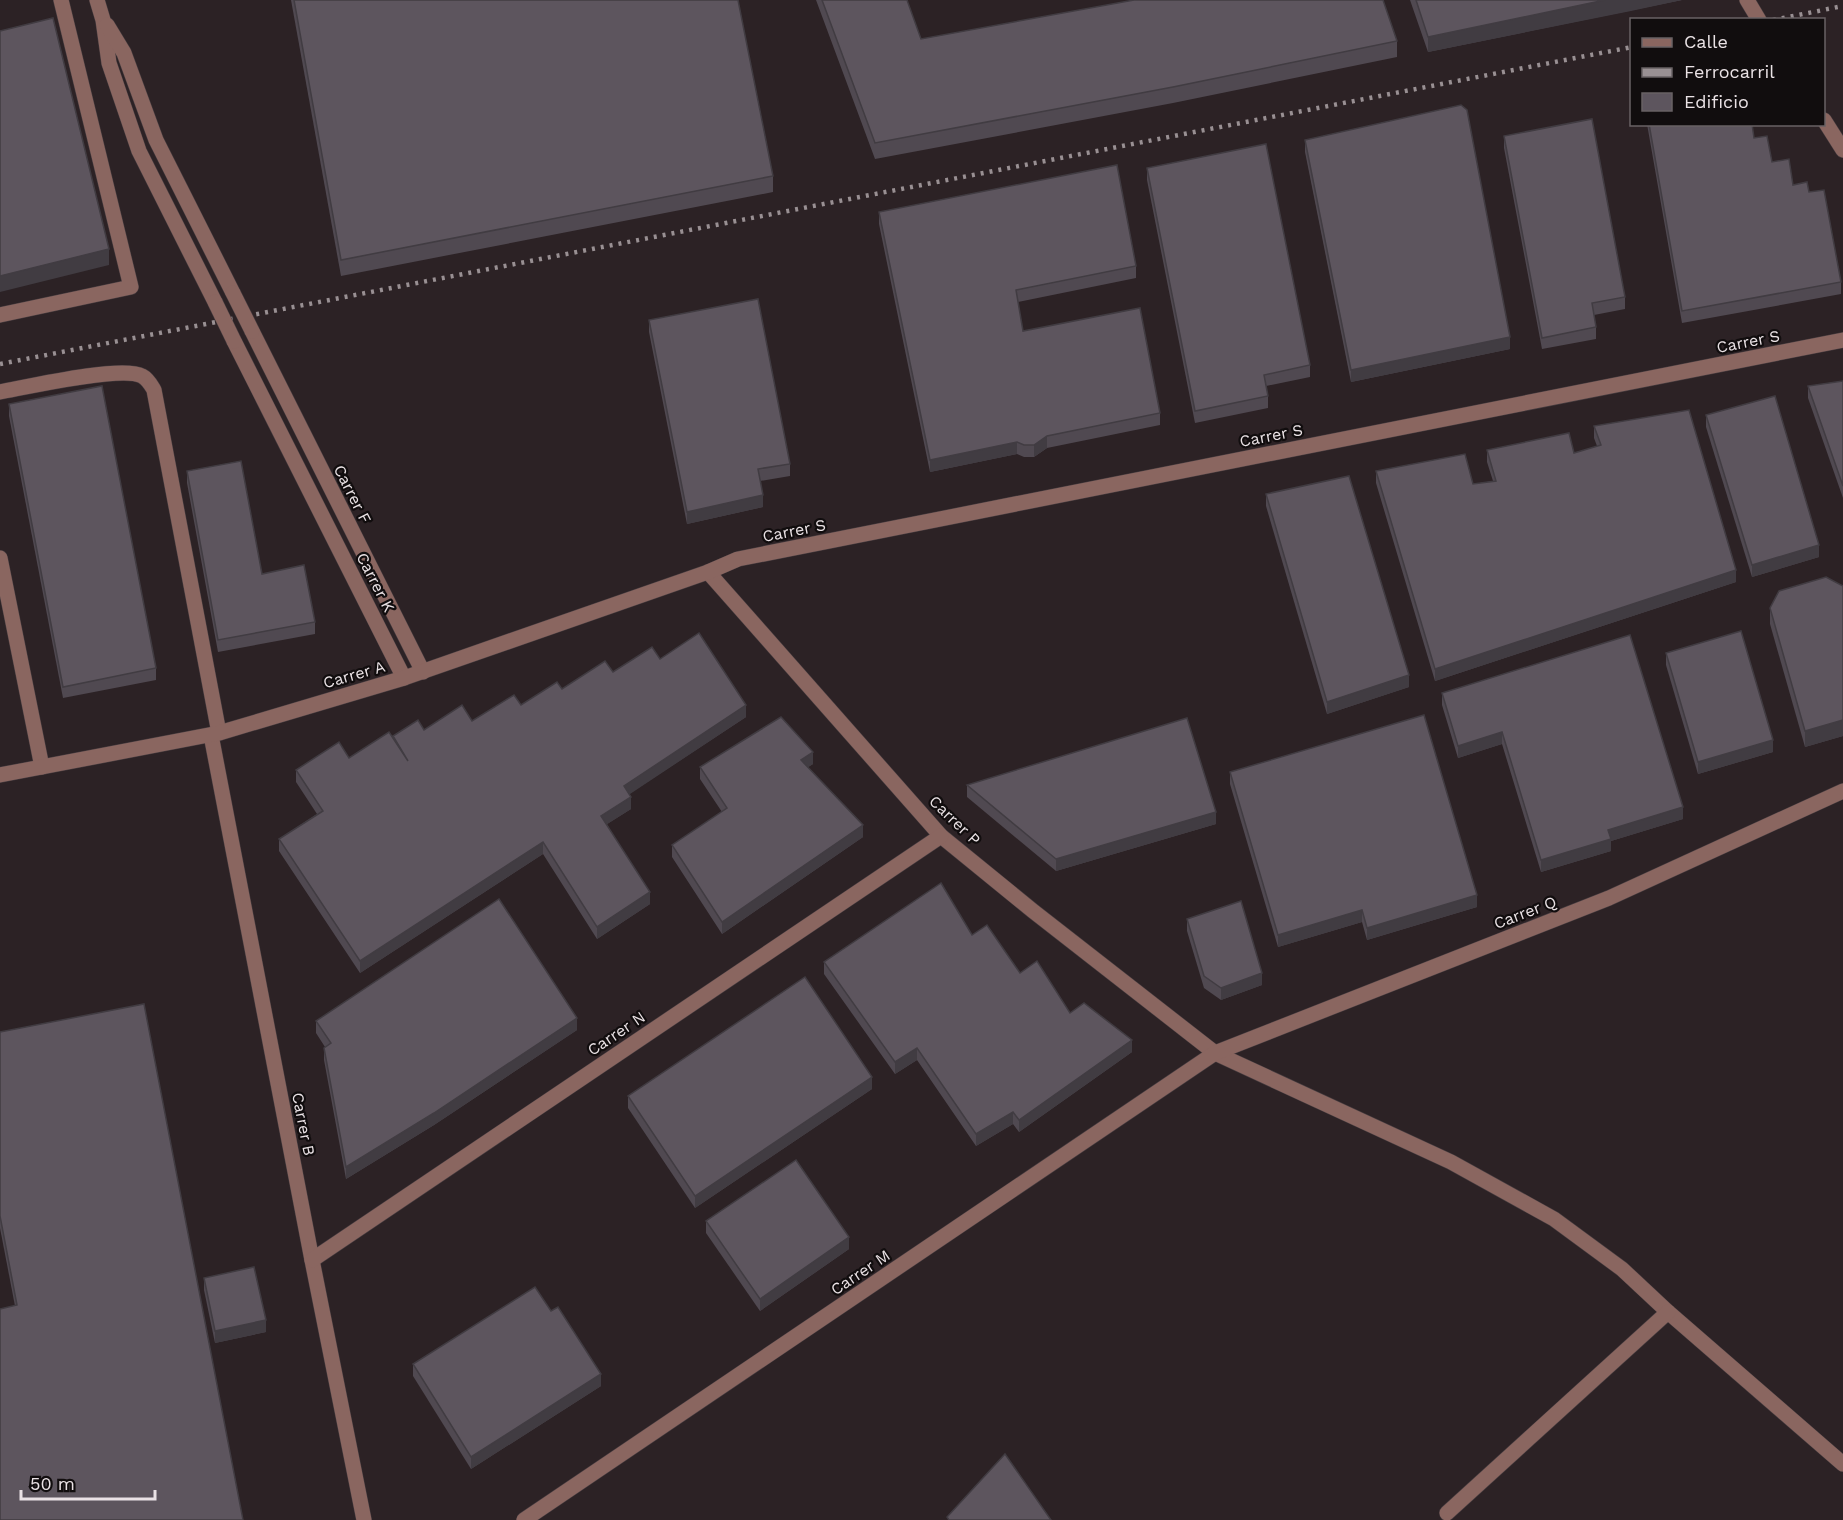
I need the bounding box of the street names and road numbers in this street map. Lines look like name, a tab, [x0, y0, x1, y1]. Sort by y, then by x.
street label: Carrer S	[1715, 326, 1781, 357]
street label: Carrer S	[1238, 420, 1304, 451]
street label: Carrer F	[330, 462, 376, 527]
street label: Carrer S	[761, 515, 827, 546]
street label: Carrer K	[353, 549, 399, 616]
street label: Carrer A	[321, 656, 388, 692]
street label: Carrer P	[925, 791, 984, 849]
street label: Carrer Q	[1491, 892, 1559, 933]
street label: Carrer N	[584, 1007, 649, 1060]
street label: Carrer B	[288, 1091, 319, 1157]
street label: Carrer M	[827, 1246, 894, 1299]

